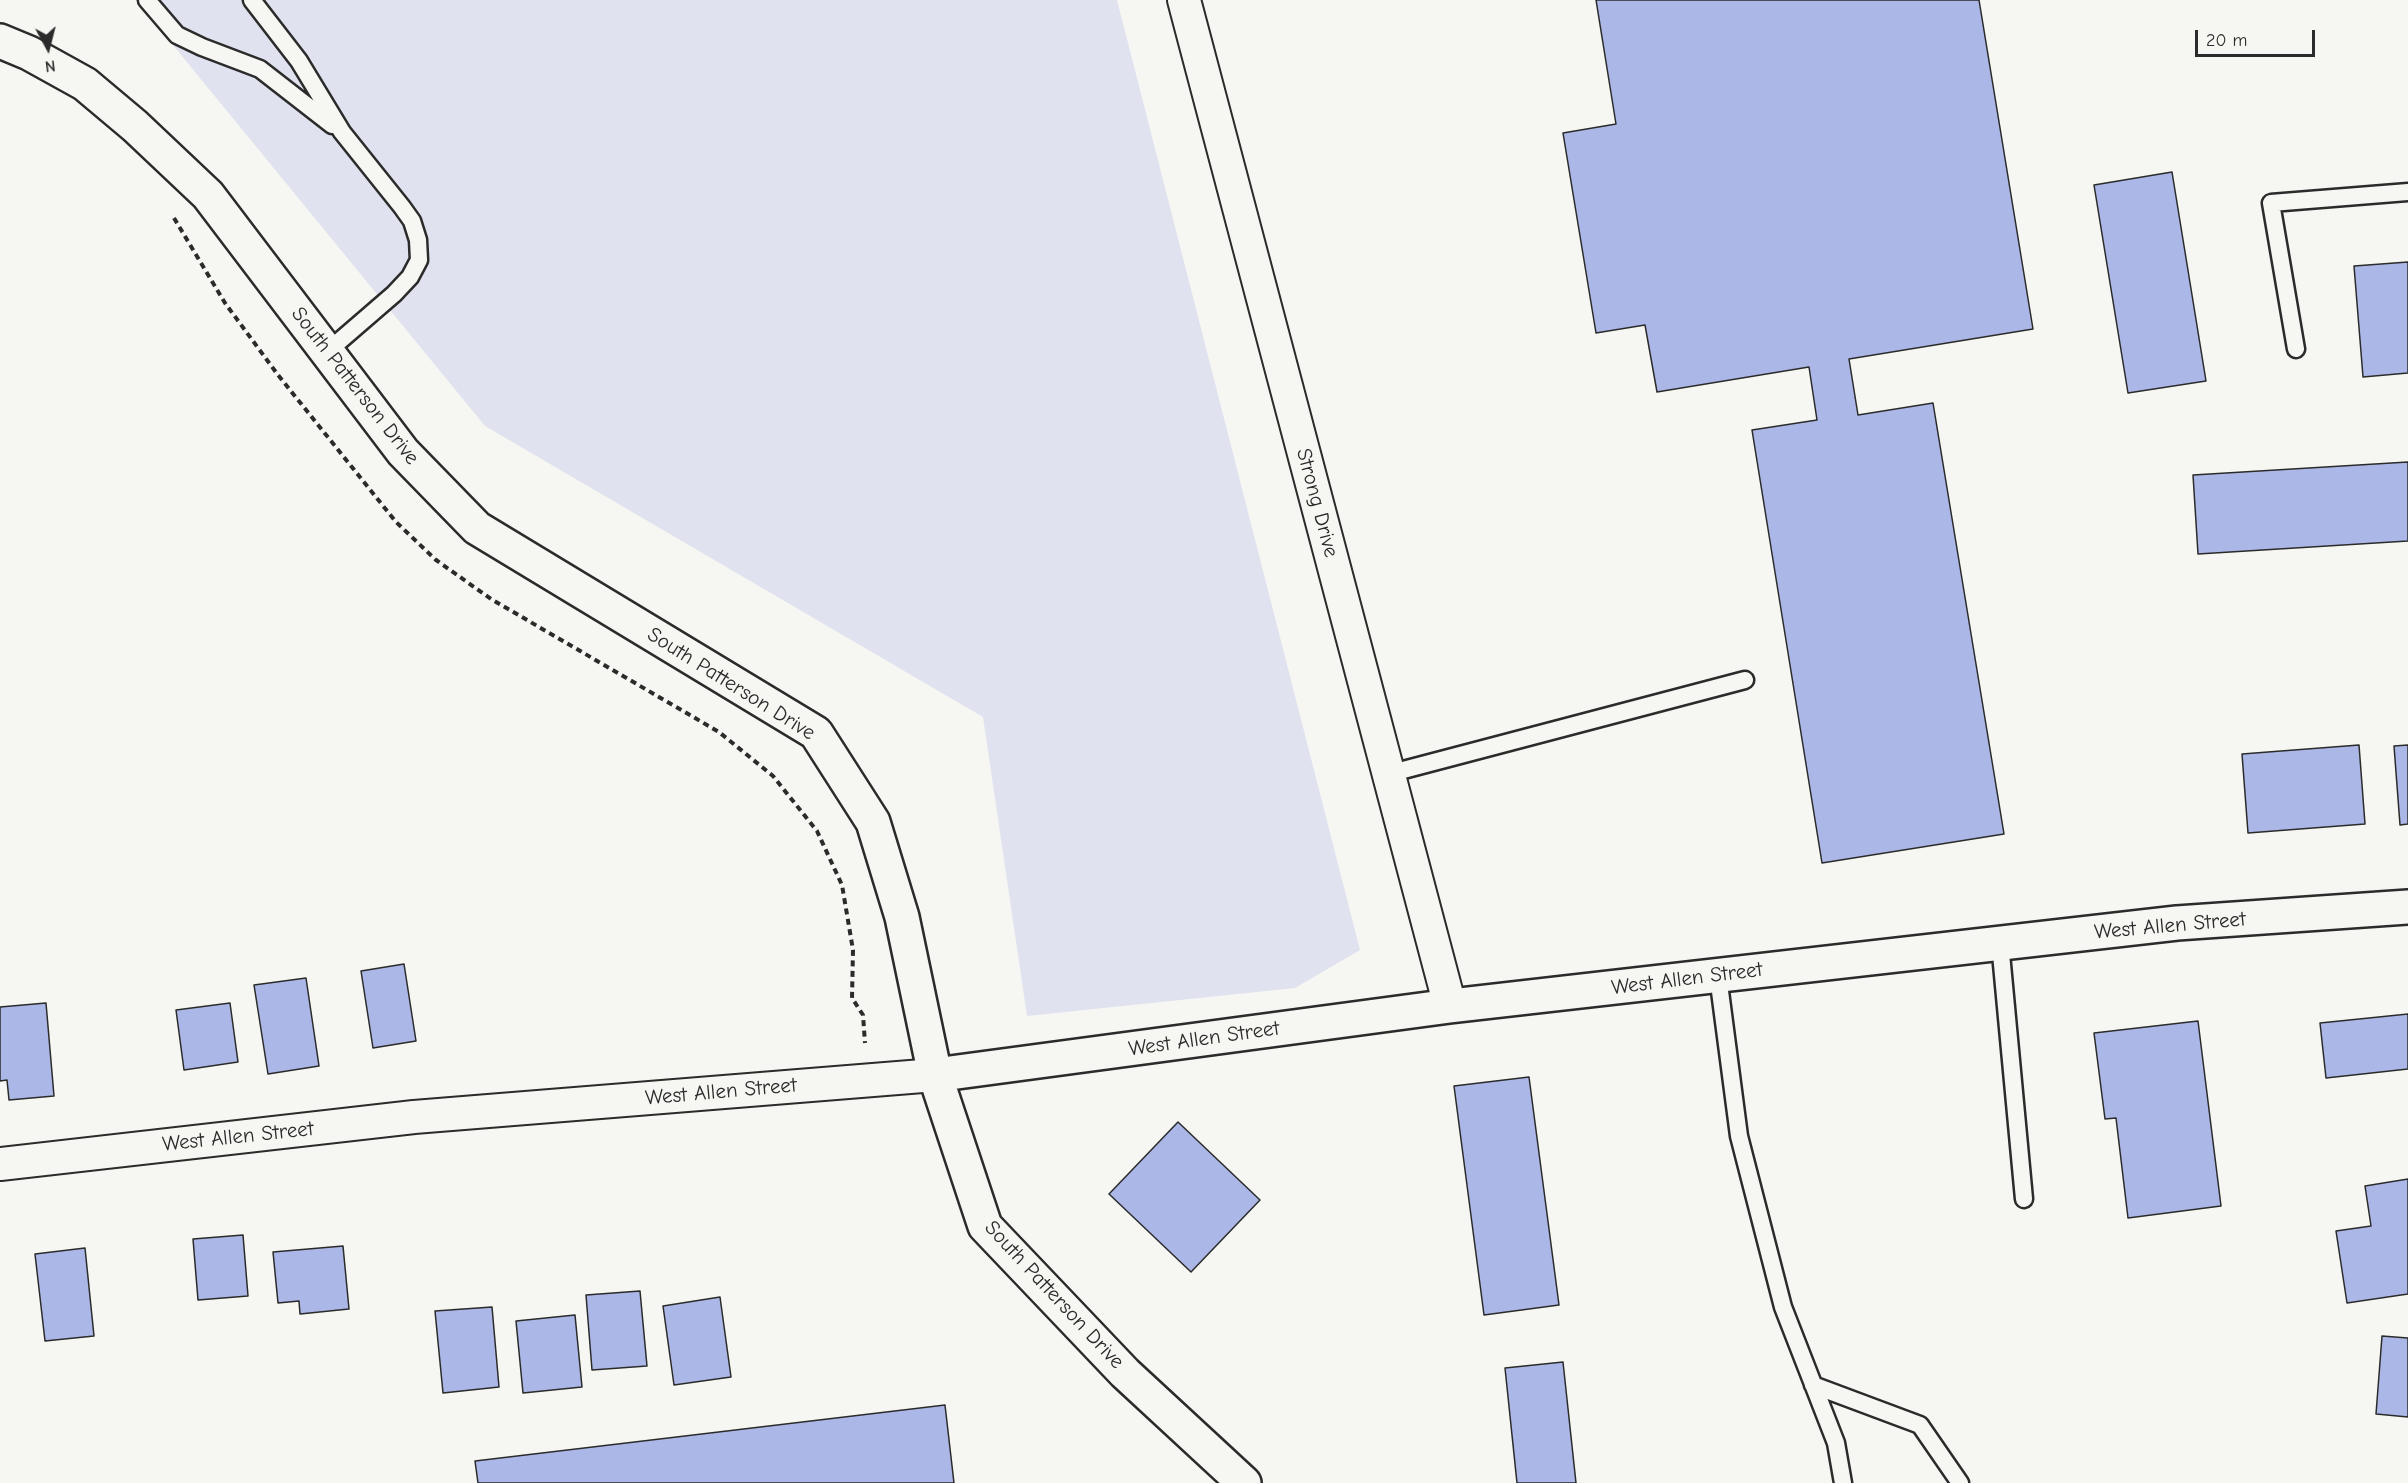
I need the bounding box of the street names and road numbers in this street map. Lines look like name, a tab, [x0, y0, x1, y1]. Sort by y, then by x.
street label: South Patterson Drive	[286, 302, 424, 470]
street label: Strong Drive	[1290, 446, 1344, 560]
street label: South Patterson Drive	[642, 622, 820, 746]
street label: West Allen Street	[2093, 907, 2247, 945]
street label: West Allen Street	[1610, 957, 1764, 1001]
street label: West Allen Street	[1127, 1016, 1281, 1062]
street label: West Allen Street	[644, 1073, 798, 1111]
street label: West Allen Street	[161, 1117, 315, 1157]
street label: South Patterson Drive	[979, 1216, 1129, 1374]

